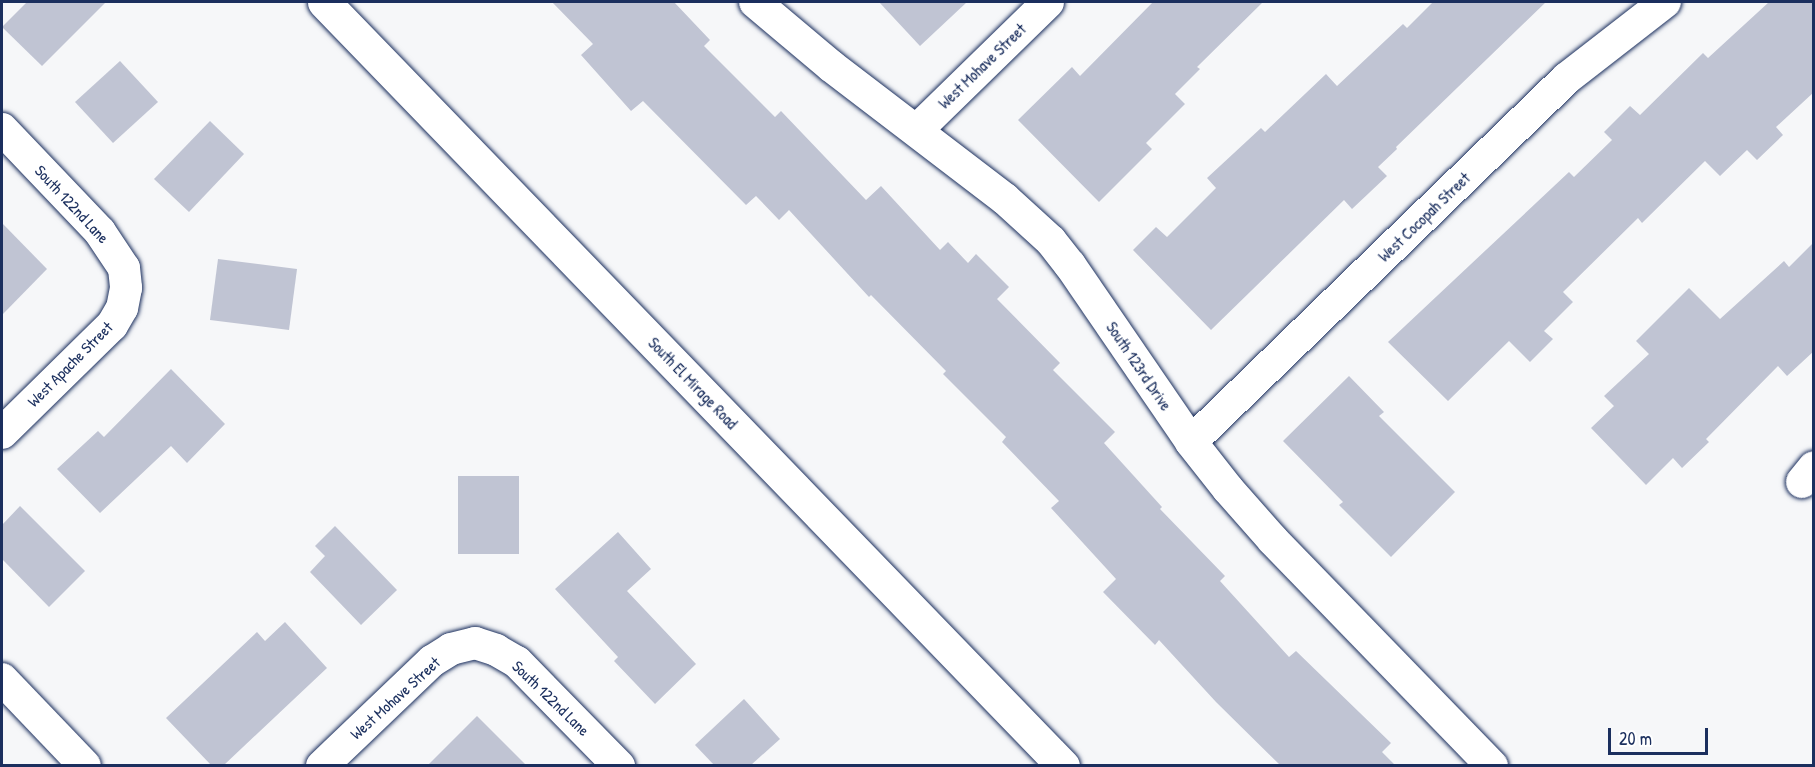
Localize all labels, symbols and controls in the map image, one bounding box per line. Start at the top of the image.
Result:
street label: West Mohave Street [934,19,1030,113]
street label: South 122nd Lane [31,161,113,247]
street label: West Cocopah Street [1374,168,1474,266]
street label: West Apache Street [23,317,117,411]
street label: South 123rd Drive [1102,318,1176,414]
street label: South El Mirage Road [644,333,742,433]
street label: West Mohave Street [346,653,444,743]
street label: South 122nd Lane [508,656,594,740]
scale bar [1611,716,1712,754]
text: 20 m [1619,726,1652,751]

